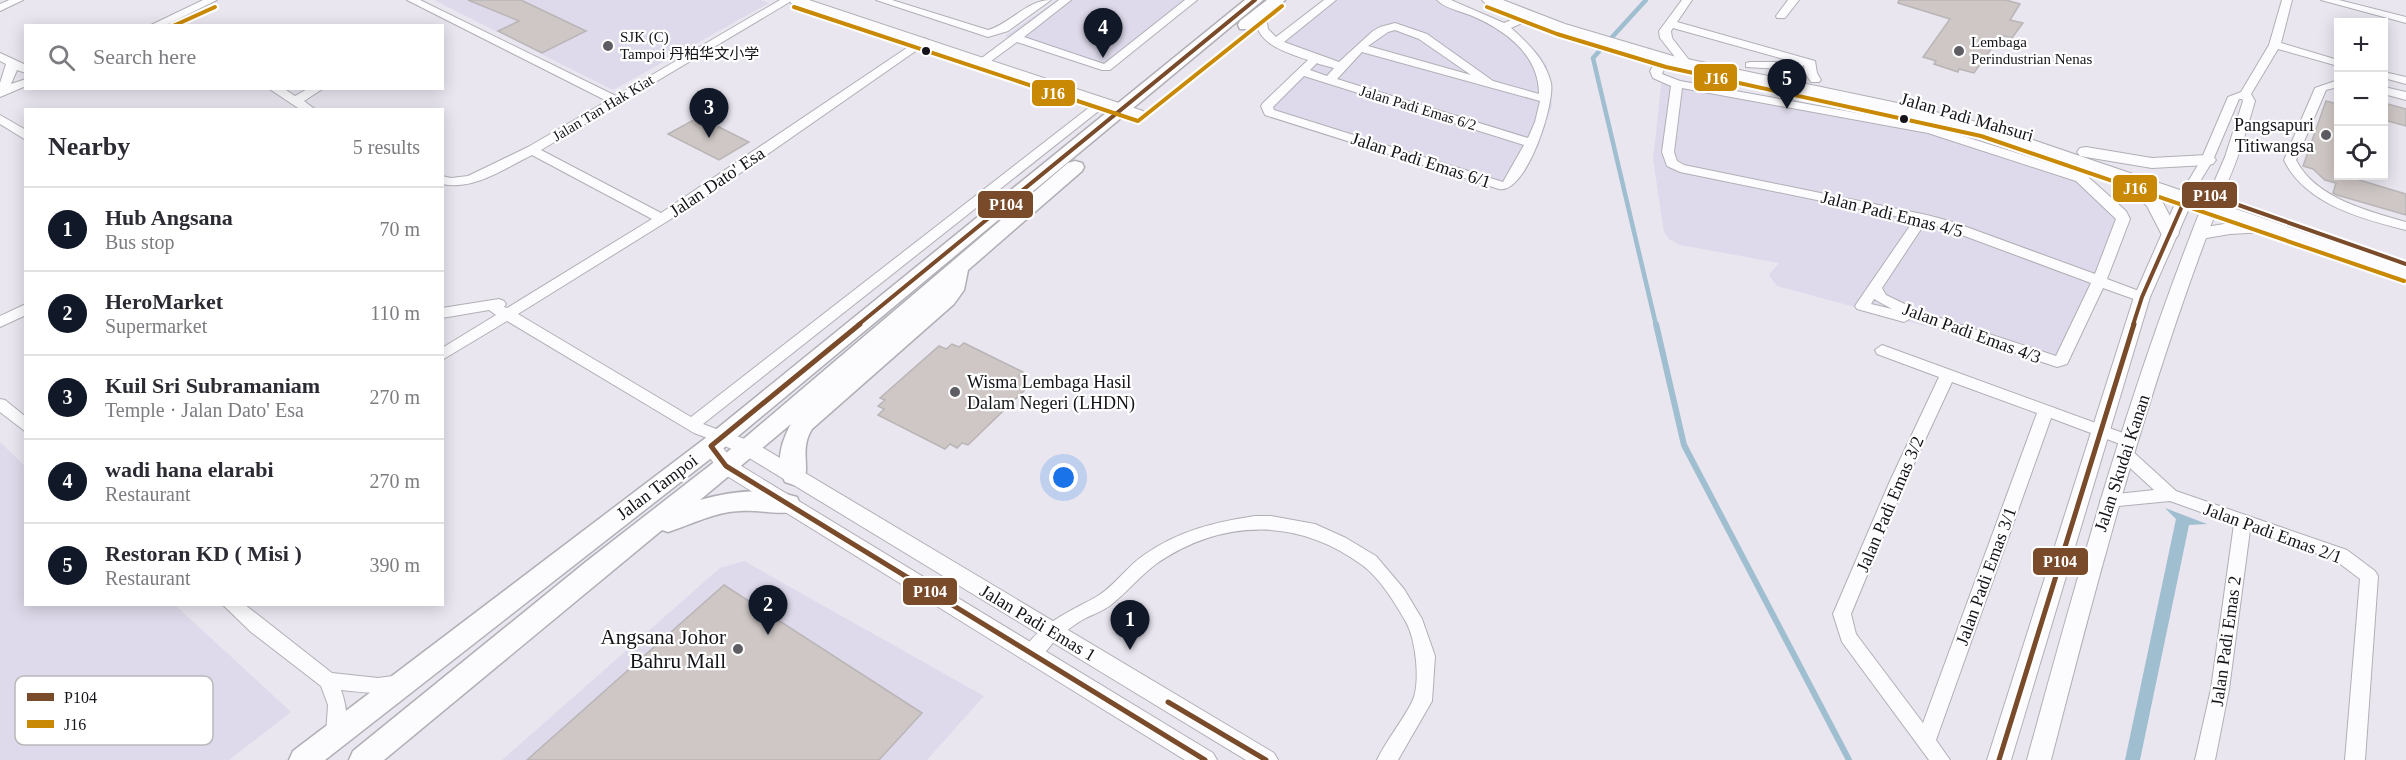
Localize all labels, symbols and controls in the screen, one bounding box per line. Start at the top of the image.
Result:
pin: 4 [1084,8,1122,58]
map controls [2334,18,2388,180]
button: + [2334,18,2388,72]
search box [24,24,444,90]
place label: SJK (C) Tampoi 丹柏华文小学 [620,29,759,62]
place label: Lembaga Perindustrian Nenas [1971,34,2092,67]
marker: SJK (C) Tampoi 丹柏华文小学 [601,39,615,53]
icon: search [45,41,78,74]
text: Search here [93,44,196,69]
marker: Lembaga Perindustrian Nenas [1952,44,1966,58]
unlabelled marker [920,45,932,57]
pin: 5 [1768,60,1806,109]
line badge: J16 [1693,63,1738,92]
text: J16 [1704,70,1728,87]
street label: Jalan Tan Hak Kiat [550,71,657,144]
button: − [2334,72,2388,126]
line badge: J16 [1031,79,1076,107]
street label: Jalan Padi Emas 6/2 [1358,83,1478,133]
text: J16 [1041,85,1065,102]
pin: 3 [690,88,728,138]
street label: Jalan Padi Mahsuri [1898,88,2036,146]
unlabelled marker [1898,113,1910,125]
place label: Pangsapuri Titiwangsa [2234,115,2314,156]
button: locate [2334,126,2388,180]
street label: Jalan Padi Emas 6/1 [1349,128,1493,192]
marker: Pangsapuri Titiwangsa [2319,128,2333,142]
text: Nearby [48,132,130,161]
text: 5 results [353,136,420,158]
street label: Jalan Dato' Esa [666,143,768,221]
line badge: J16 [2112,174,2158,203]
text: J16 [2123,180,2147,197]
line badge: P104 [2181,181,2238,209]
street label: Jalan Padi Emas 4/5 [1819,187,1965,241]
text: P104 [2193,187,2227,204]
line badge: P104 [977,190,1034,219]
text: P104 [989,196,1023,213]
text: Hub Angsana [105,205,233,230]
text: 1 [63,218,73,240]
text: 70 m [379,218,420,240]
text: Bus stop [105,231,174,253]
text: HeroMarket [105,289,223,314]
street label: Jalan Padi Emas 4/3 [1900,299,2044,367]
text: 2 [63,302,73,324]
text: 110 m [370,302,420,324]
text: Supermarket [105,315,207,337]
place label: Wisma Lembaga Hasil Dalam Negeri (LHDN) [967,372,1135,414]
text: Kuil Sri Subramaniam [105,373,320,398]
marker: Wisma Lembaga Hasil Dalam Negeri (LHDN) [948,385,962,399]
text: 3 [63,386,73,408]
text: 270 m [369,386,420,408]
street label: Jalan Skudai Kanan [2090,392,2154,534]
text: Temple · Jalan Dato' Esa [105,399,304,421]
street label: Jalan Padi Emas 3/2 [1852,433,1928,575]
street label: Jalan Tampoi [613,450,701,524]
text: wadi hana elarabi [105,457,274,482]
your location [1049,463,1078,492]
text: 4 [63,470,73,492]
text: 270 m [369,470,420,492]
text: Restaurant [105,483,191,505]
street label: Jalan Padi Emas 2/1 [2201,499,2345,567]
street label: Jalan Padi Emas 3/1 [1952,504,2020,648]
text: Restoran KD ( Misi ) [105,541,302,566]
line badge: P104 [2032,547,2089,576]
text: P104 [2043,553,2077,570]
text: 5 [63,554,73,576]
text: 390 m [369,554,420,576]
text: Restaurant [105,567,191,589]
street label: Jalan Padi Emas 2 [2207,575,2245,707]
line badge: P104 [902,577,958,606]
street label: Jalan Padi Emas 1 [976,581,1100,665]
text: P104 [913,583,947,600]
pin: 2 [748,586,788,635]
pin: 1 [1110,600,1150,650]
place label: Angsana Johor Bahru Mall [601,625,726,673]
marker: Angsana Johor Bahru Mall [731,642,745,656]
legend [15,676,213,745]
text: P104 [64,689,97,706]
text: J16 [64,716,86,733]

